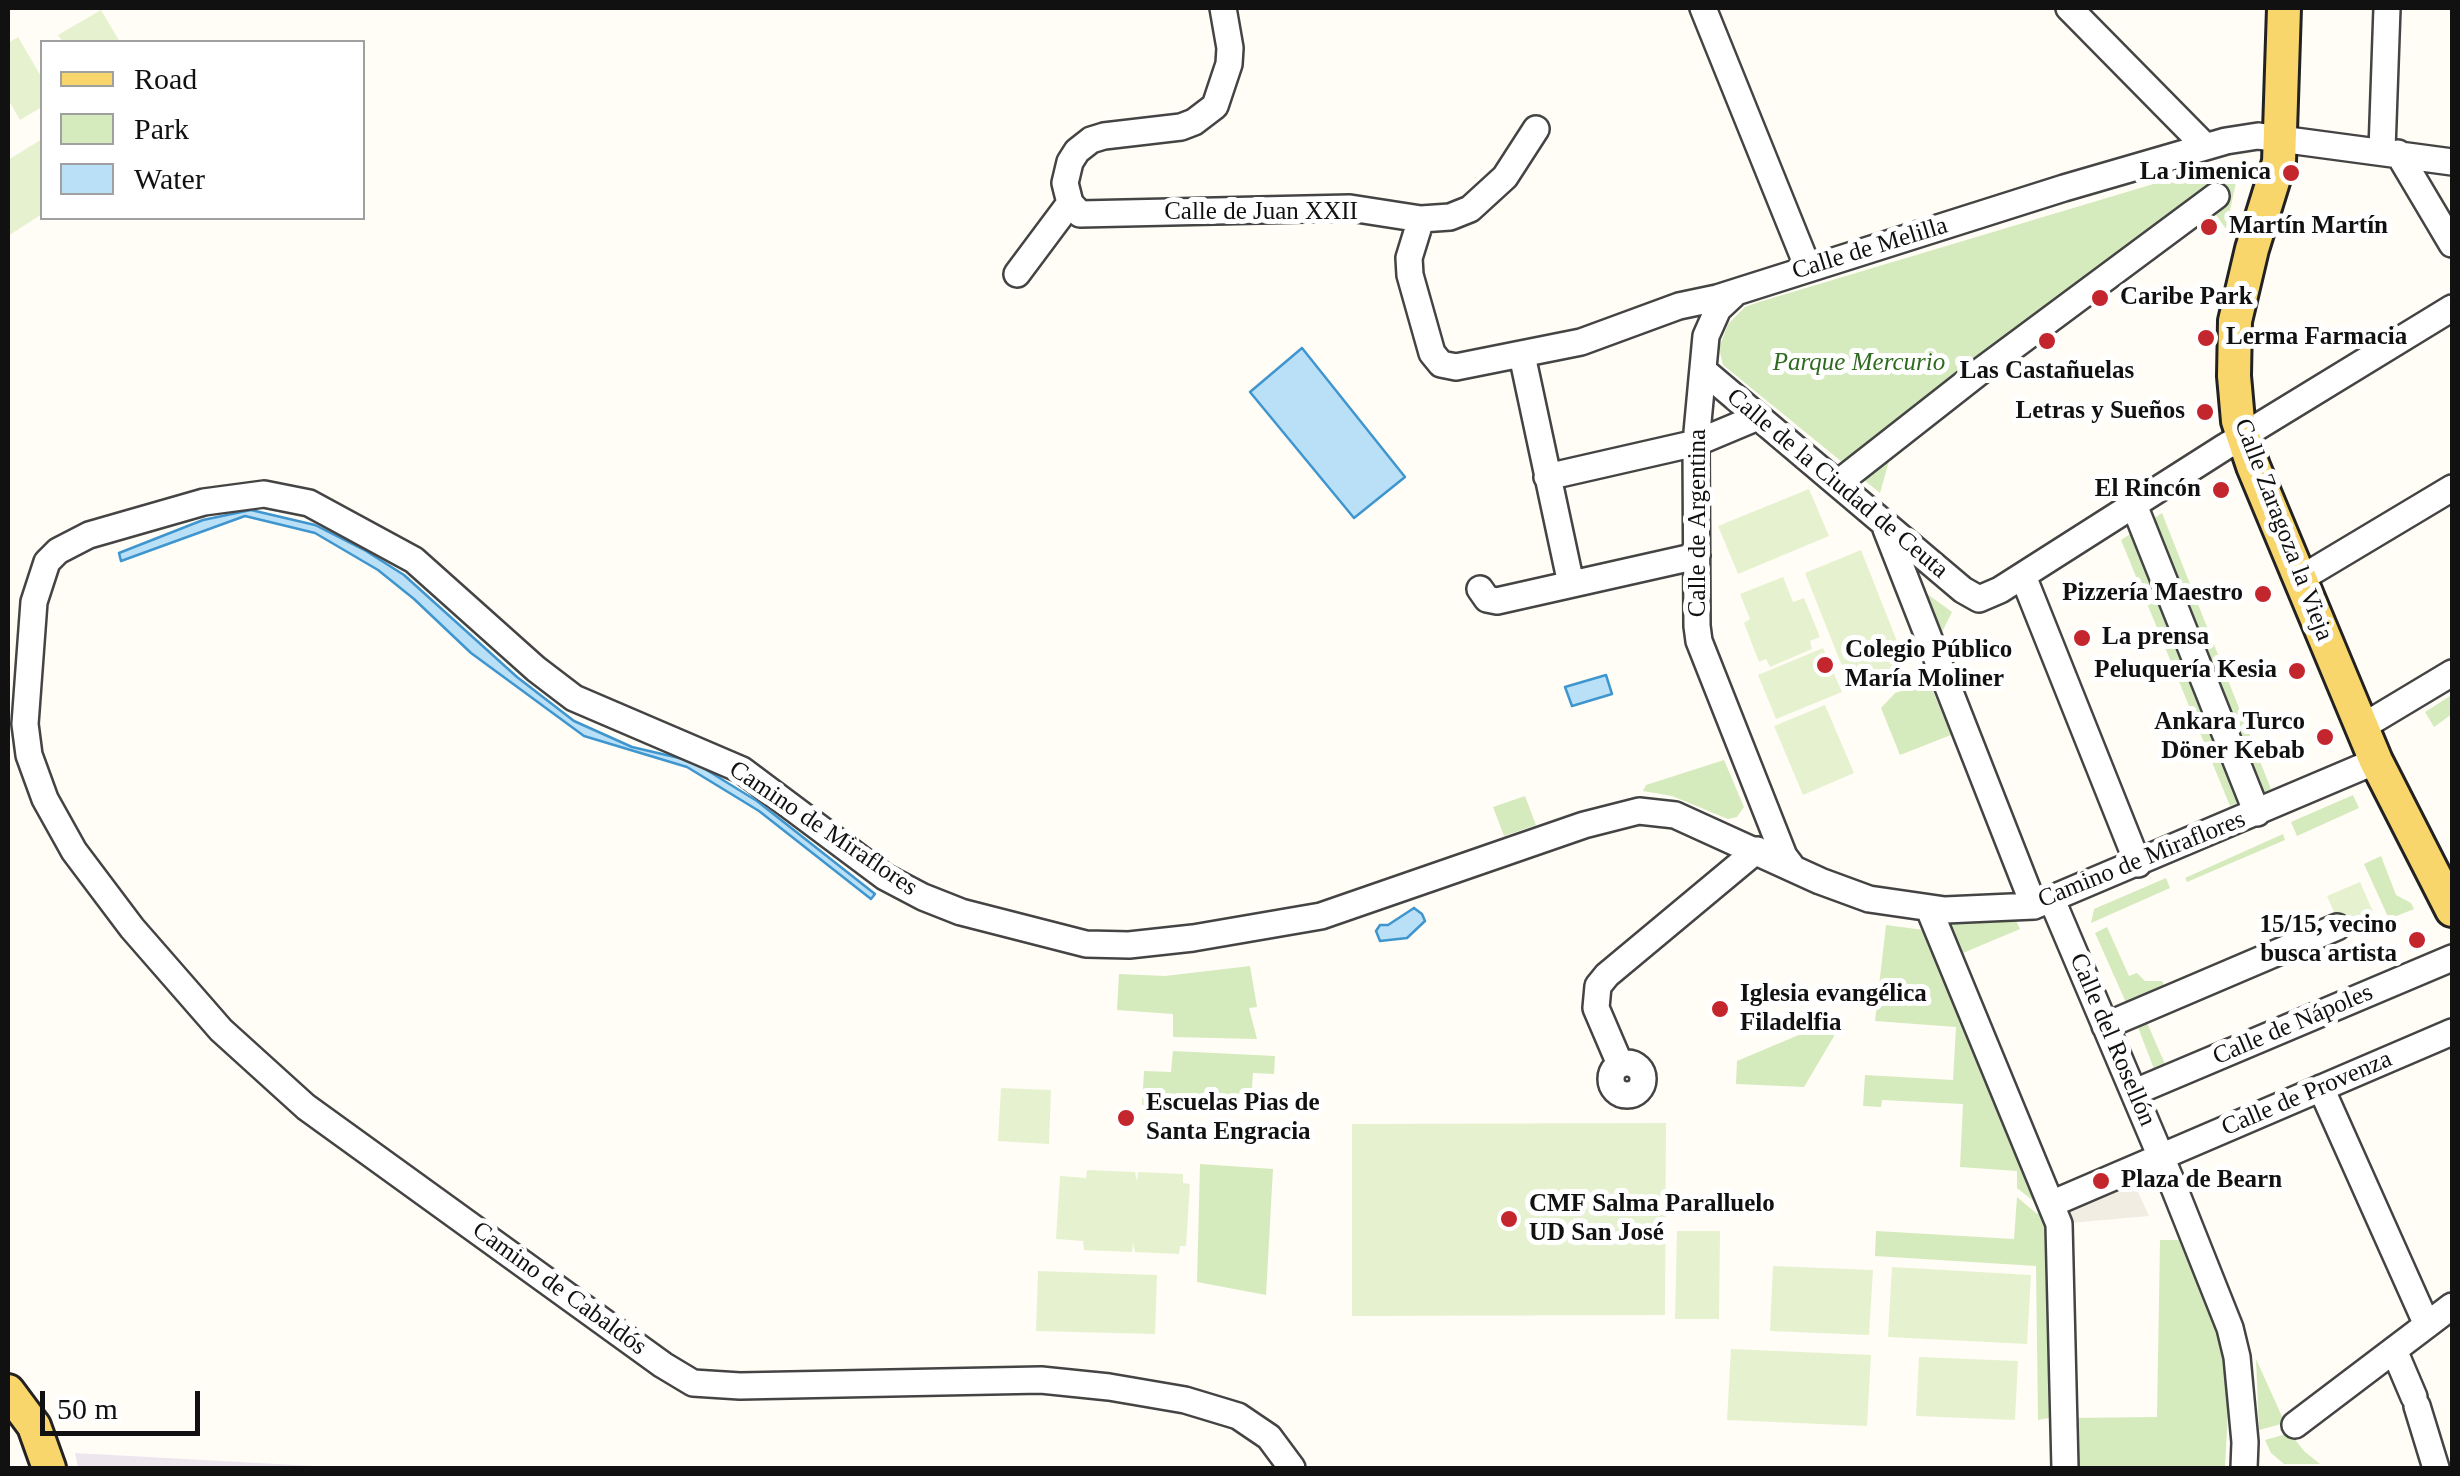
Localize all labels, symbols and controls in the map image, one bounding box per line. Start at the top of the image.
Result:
legend [40,40,365,220]
text: Road [134,62,197,95]
text: Park [134,112,189,145]
place label: La Jimenica [2140,158,2271,188]
text: Water [134,162,205,195]
marker: La Jimenica [2280,162,2302,184]
street label: Calle de Juan XXII [1164,197,1358,227]
street label: Calle de Melilla [1789,211,1951,287]
place label: Martín Martín [2229,212,2388,242]
marker: Martín Martín [2198,216,2220,238]
place label: Caribe Park [2120,283,2253,313]
marker: Caribe Park [2089,287,2111,309]
place label: Lerma Farmacia [2226,323,2407,353]
marker: Lerma Farmacia [2195,327,2217,349]
marker: Las Castañuelas [2036,330,2058,352]
park label: Parque Mercurio [1773,348,1945,378]
place label: Las Castañuelas [1960,357,2134,387]
street label: Calle de la Ciudad de Ceuta [1720,383,1954,585]
place label: Letras y Sueños [2016,397,2185,427]
marker: Letras y Sueños [2194,401,2216,423]
street label: Calle Zaragoza la Vieja [2227,415,2339,645]
street label: Calle de Argentina [1683,429,1713,617]
place label: El Rincón [2095,475,2201,505]
marker: El Rincón [2210,479,2232,501]
place label: Pizzería Maestro [2062,579,2243,609]
marker: Pizzería Maestro [2252,583,2274,605]
place label: La prensa [2102,623,2209,653]
marker: La prensa [2071,627,2093,649]
place label: Colegio Público María Moliner [1845,636,2012,695]
marker: Colegio Público María Moliner [1814,654,1836,676]
place label: Peluquería Kesia [2094,656,2277,686]
marker: Peluquería Kesia [2286,660,2308,682]
place label: Ankara Turco Döner Kebab [2154,708,2305,767]
marker: Ankara Turco Döner Kebab [2314,726,2336,748]
street label: Camino de Miraflores [723,755,923,903]
street label: Camino de Miraflores [2034,805,2250,915]
place label: 15/15, vecino busca artista [2260,911,2397,970]
marker: 15/15, vecino busca artista [2406,929,2428,951]
street label: Calle del Rosellón [2062,949,2162,1131]
street label: Calle de Nápoles [2209,978,2377,1072]
place label: Iglesia evangélica Filadelfia [1740,980,1927,1039]
marker: Iglesia evangélica Filadelfia [1709,998,1731,1020]
street label: Calle de Provenza [2217,1045,2397,1143]
place label: Escuelas Pias de Santa Engracia [1146,1089,1320,1148]
marker: Escuelas Pias de Santa Engracia [1115,1107,1137,1129]
place label: Plaza de Bearn [2121,1166,2282,1196]
marker: Plaza de Bearn [2090,1170,2112,1192]
place label: CMF Salma Paralluelo UD San José [1529,1190,1775,1249]
marker: CMF Salma Paralluelo UD San José [1498,1208,1520,1230]
street label: Camino de Cabaldós [466,1216,652,1362]
scale bar [45,1371,205,1433]
text: 50 m [57,1392,118,1425]

